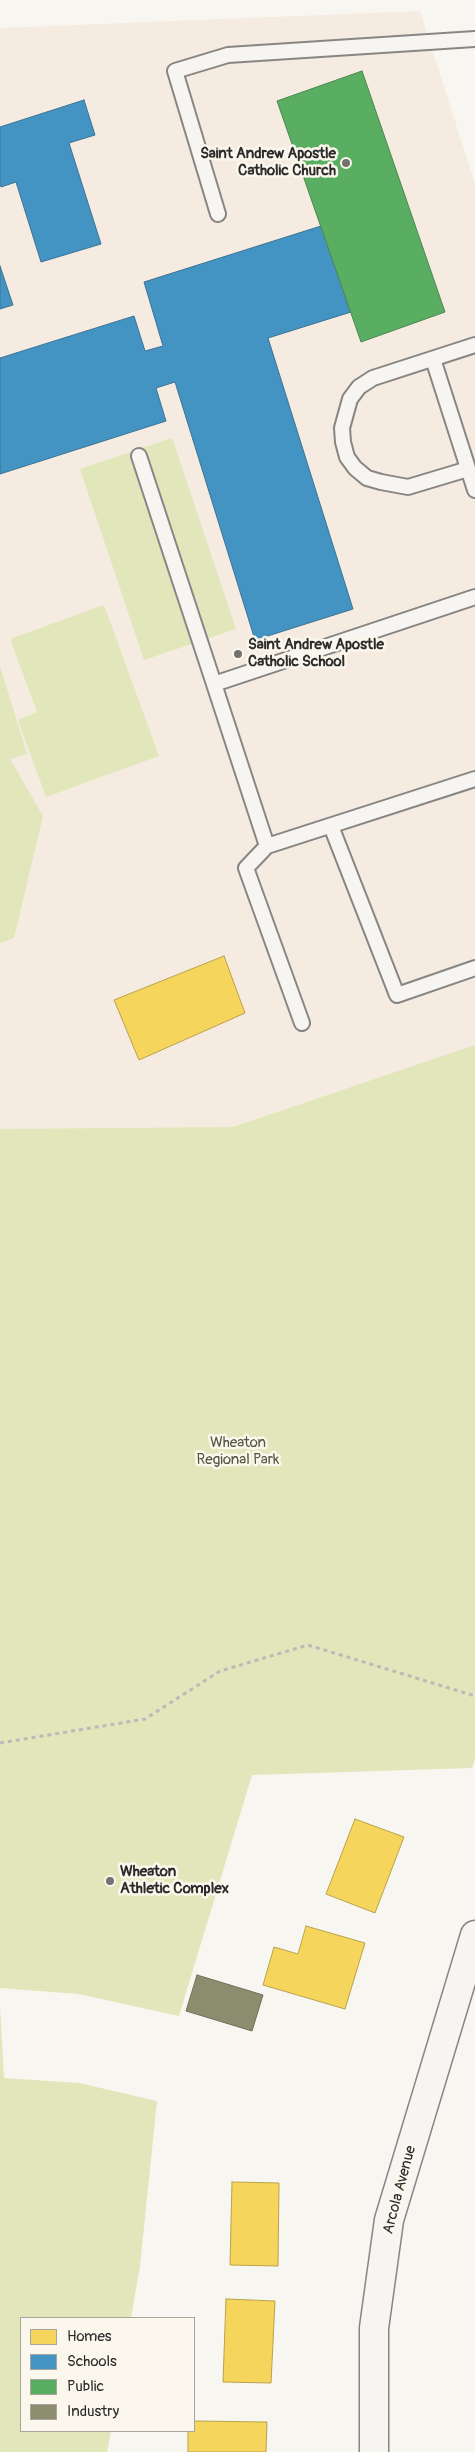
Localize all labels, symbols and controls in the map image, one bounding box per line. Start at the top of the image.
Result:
place label: Saint Andrew Apostle Catholic Church [200,145,336,180]
marker: Saint Andrew Apostle Catholic Church [340,157,352,169]
place label: Saint Andrew Apostle Catholic School [248,636,384,671]
marker: Saint Andrew Apostle Catholic School [232,648,244,660]
park label: Wheaton Regional Park [197,1434,279,1469]
place label: Wheaton Athletic Complex [120,1863,229,1898]
marker: Wheaton Athletic Complex [104,1875,116,1887]
street label: Arcola Avenue [380,2144,420,2236]
legend [20,2317,195,2432]
text: Homes [67,2327,112,2346]
text: Schools [67,2352,117,2371]
text: Public [67,2377,104,2396]
text: Industry [67,2402,119,2421]

